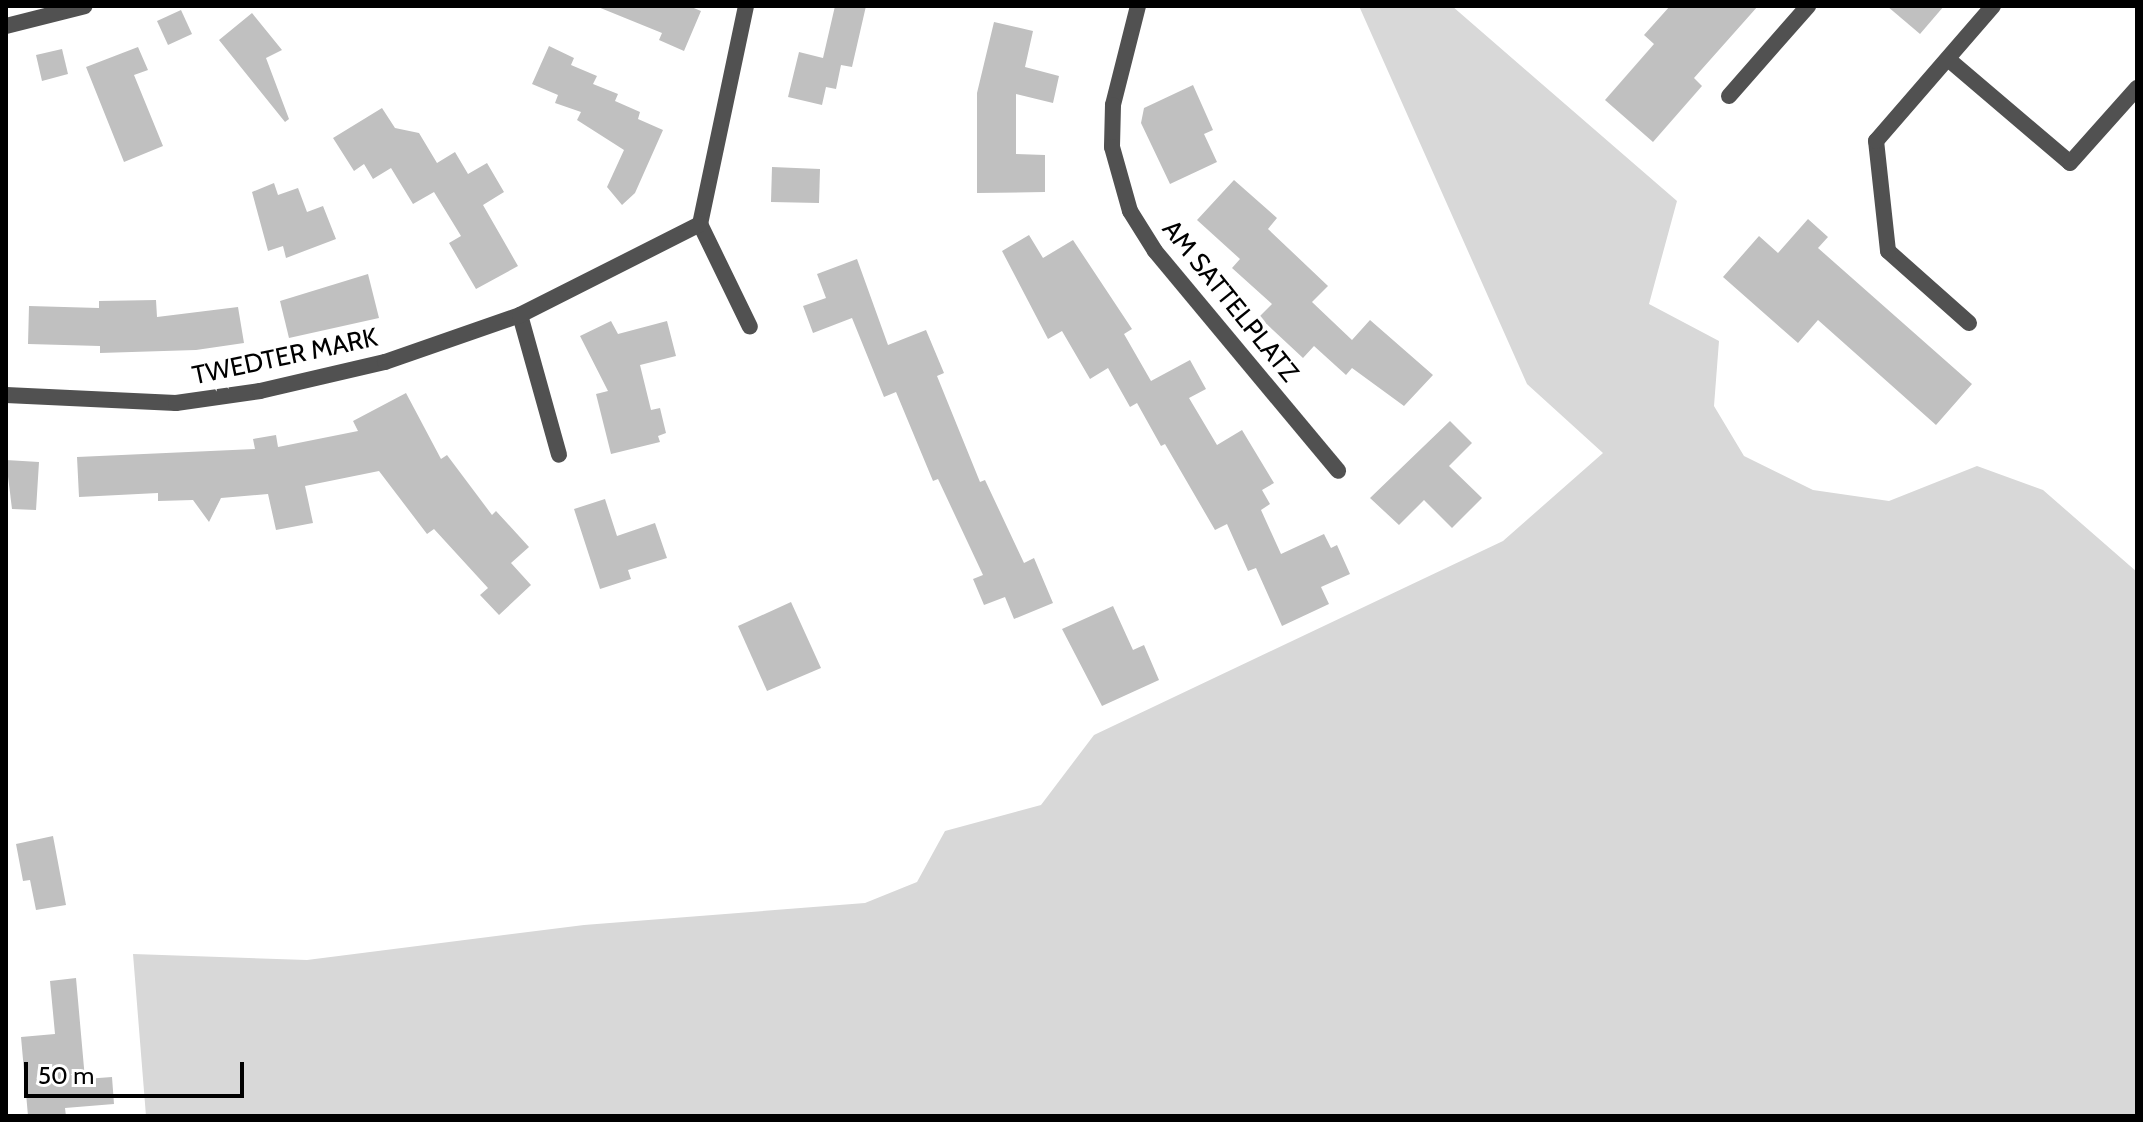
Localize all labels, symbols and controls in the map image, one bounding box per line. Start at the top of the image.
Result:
street label: AM SATTELPLATZ [1155,214,1305,388]
street label: TWEDTER MARK [190,322,380,392]
scale bar [28,1046,248,1096]
text: 50 m [38,1061,94,1090]

